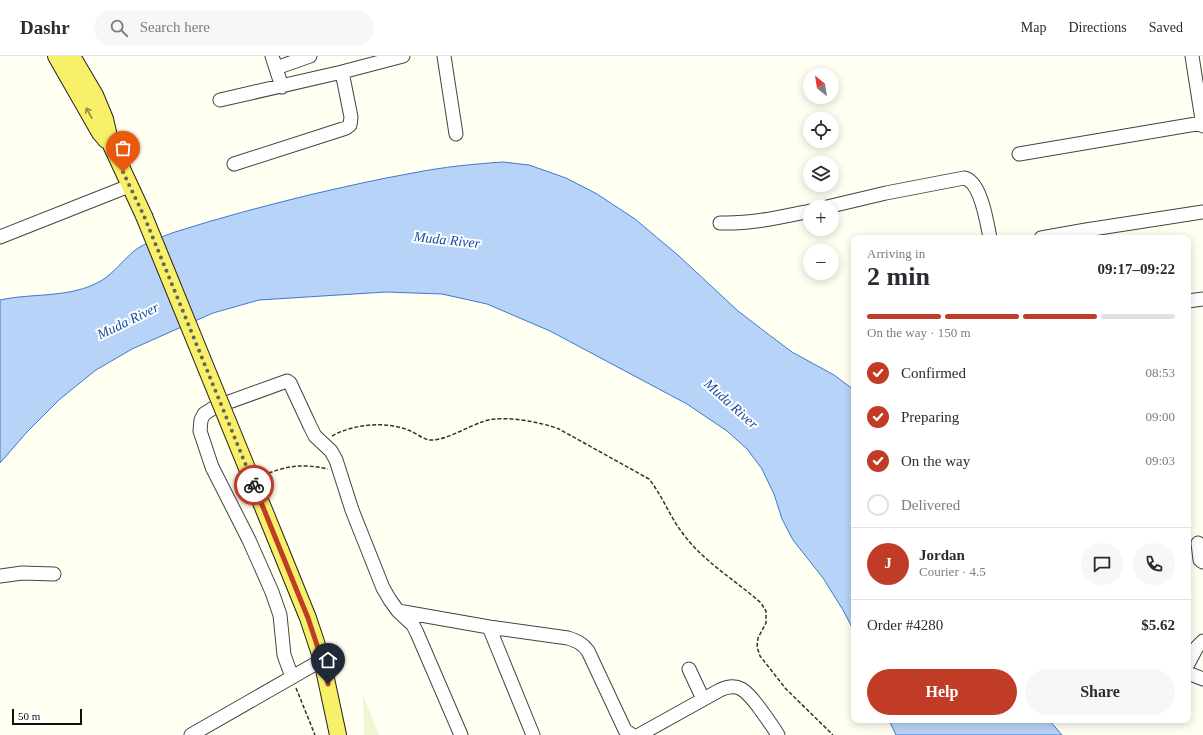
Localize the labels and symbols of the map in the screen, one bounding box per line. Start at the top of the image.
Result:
north arrow [803,68,839,104]
one-way arrow [85,107,93,119]
pin [106,131,140,172]
water label: Muda River [412,229,481,251]
water label: Muda River [94,299,162,343]
water label: Muda River [701,376,761,432]
courier [234,465,274,505]
pin [311,643,345,684]
scale bar [12,707,82,726]

